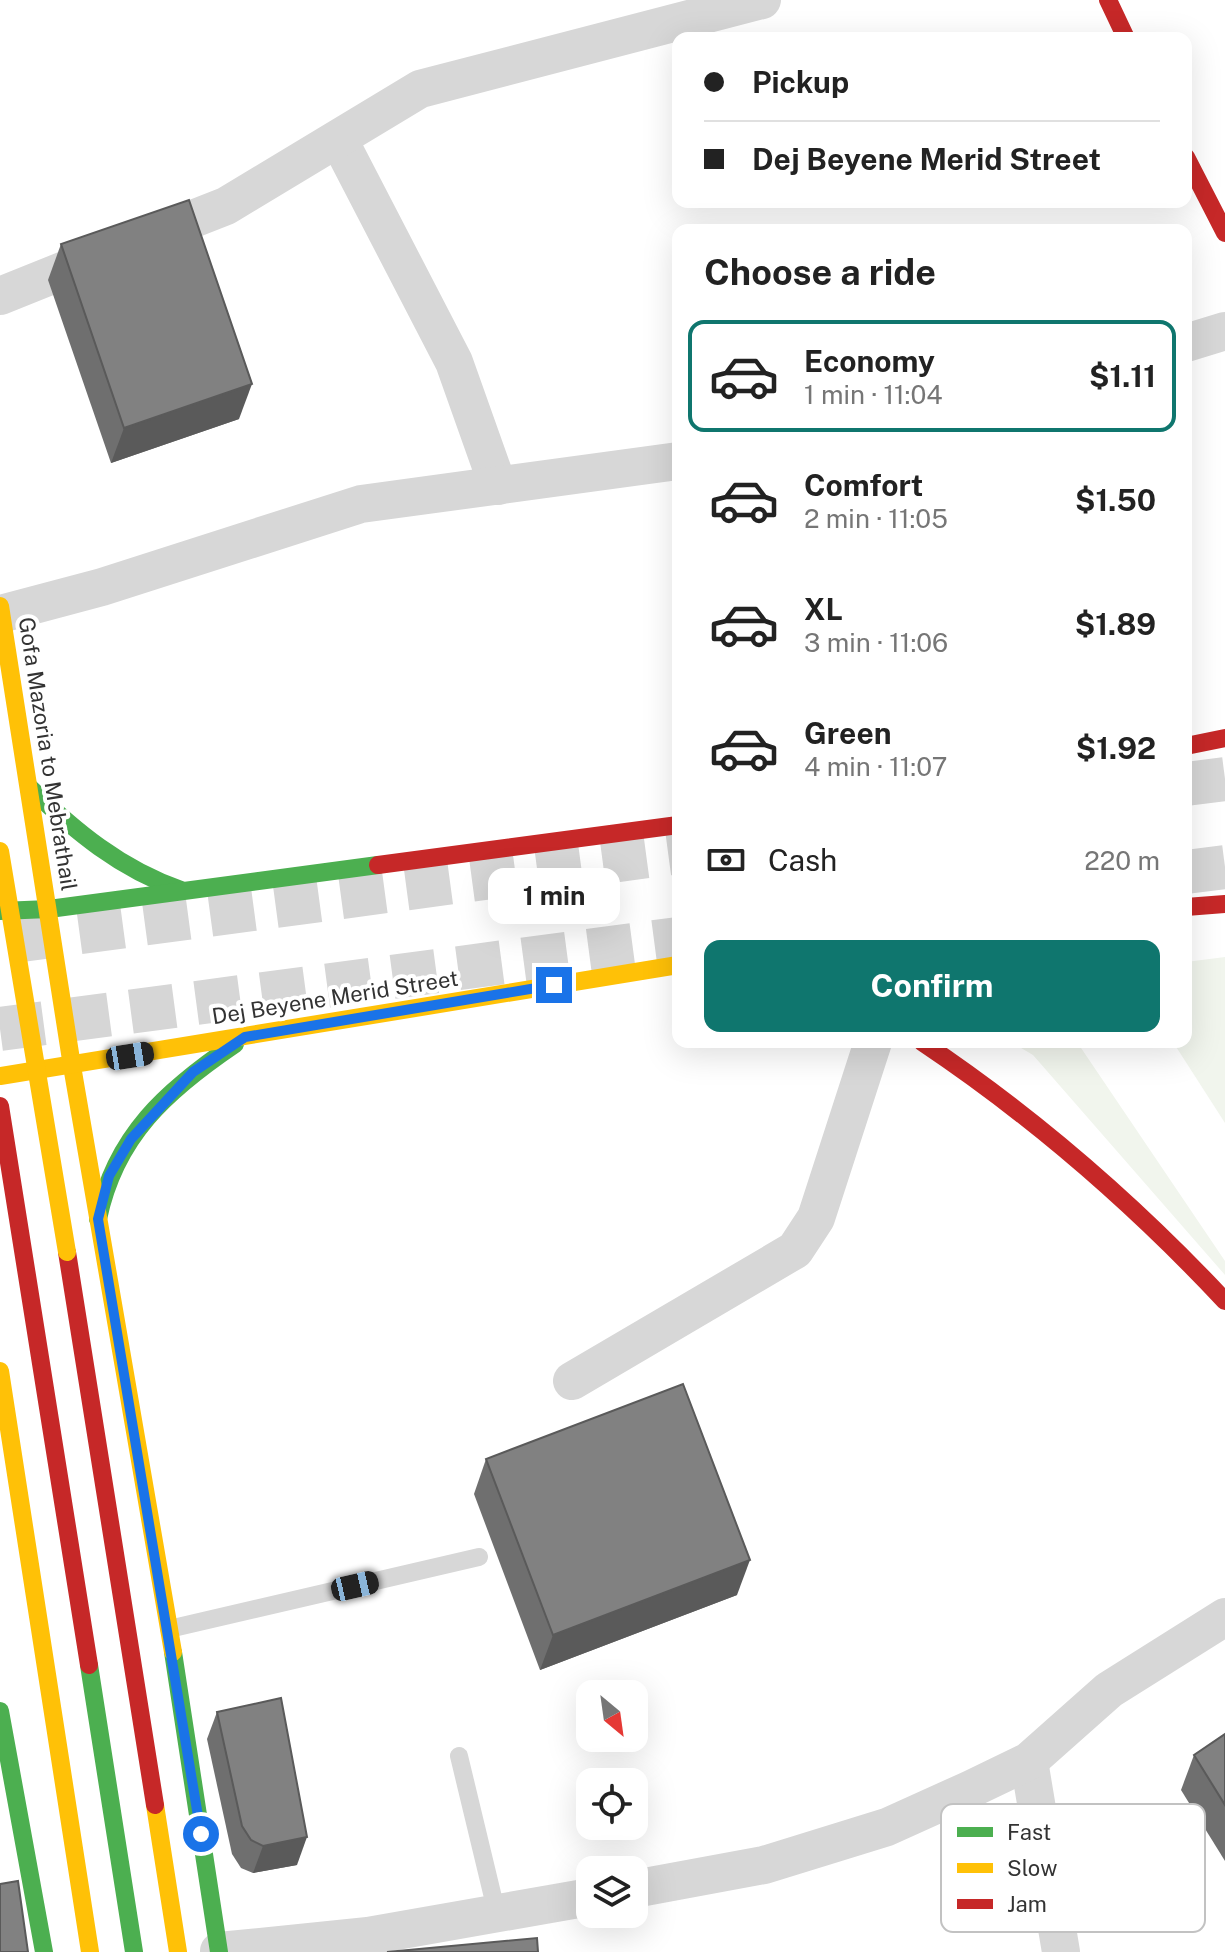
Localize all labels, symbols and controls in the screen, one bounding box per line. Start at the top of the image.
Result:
text: Pickup [752,64,849,100]
text: Dej Beyene Merid Street [752,141,1101,177]
text: Choose a ride [704,251,936,293]
icon: car [708,340,780,412]
text: Economy [804,343,935,379]
text: $1.11 [1089,358,1156,394]
text: 1 min · 11:04 [804,379,943,410]
icon: car [708,464,780,536]
text: Comfort [804,467,923,503]
text: $1.50 [1075,482,1156,518]
text: 2 min · 11:05 [804,503,948,534]
icon: car [708,588,780,660]
text: XL [804,591,843,627]
text: $1.89 [1075,606,1156,642]
street label: Gofa Mazoria to Mebrathail [14,615,82,893]
text: 3 min · 11:06 [804,627,948,658]
icon: car [708,712,780,784]
text: Green [804,715,891,751]
text: $1.92 [1076,730,1156,766]
text: 4 min · 11:07 [804,751,947,782]
icon: cash [704,838,748,882]
text: Cash [768,842,837,878]
text: 220 m [1084,845,1160,876]
callout: 1 min [488,869,620,925]
text: 1 min [523,880,585,911]
button: Confirm [704,940,1160,1032]
street label: Dej Beyene Merid Street [210,965,460,1029]
route end [536,967,572,1003]
car [104,1040,156,1072]
car [329,1569,381,1603]
north arrow [576,1680,648,1752]
map controls [576,1680,648,1928]
button: locate [576,1768,648,1840]
legend [941,1804,1205,1932]
route start [183,1816,219,1852]
text: Fast [1007,1819,1051,1845]
text: Slow [1007,1855,1057,1881]
button: layers [576,1856,648,1928]
text: Jam [1007,1891,1047,1917]

